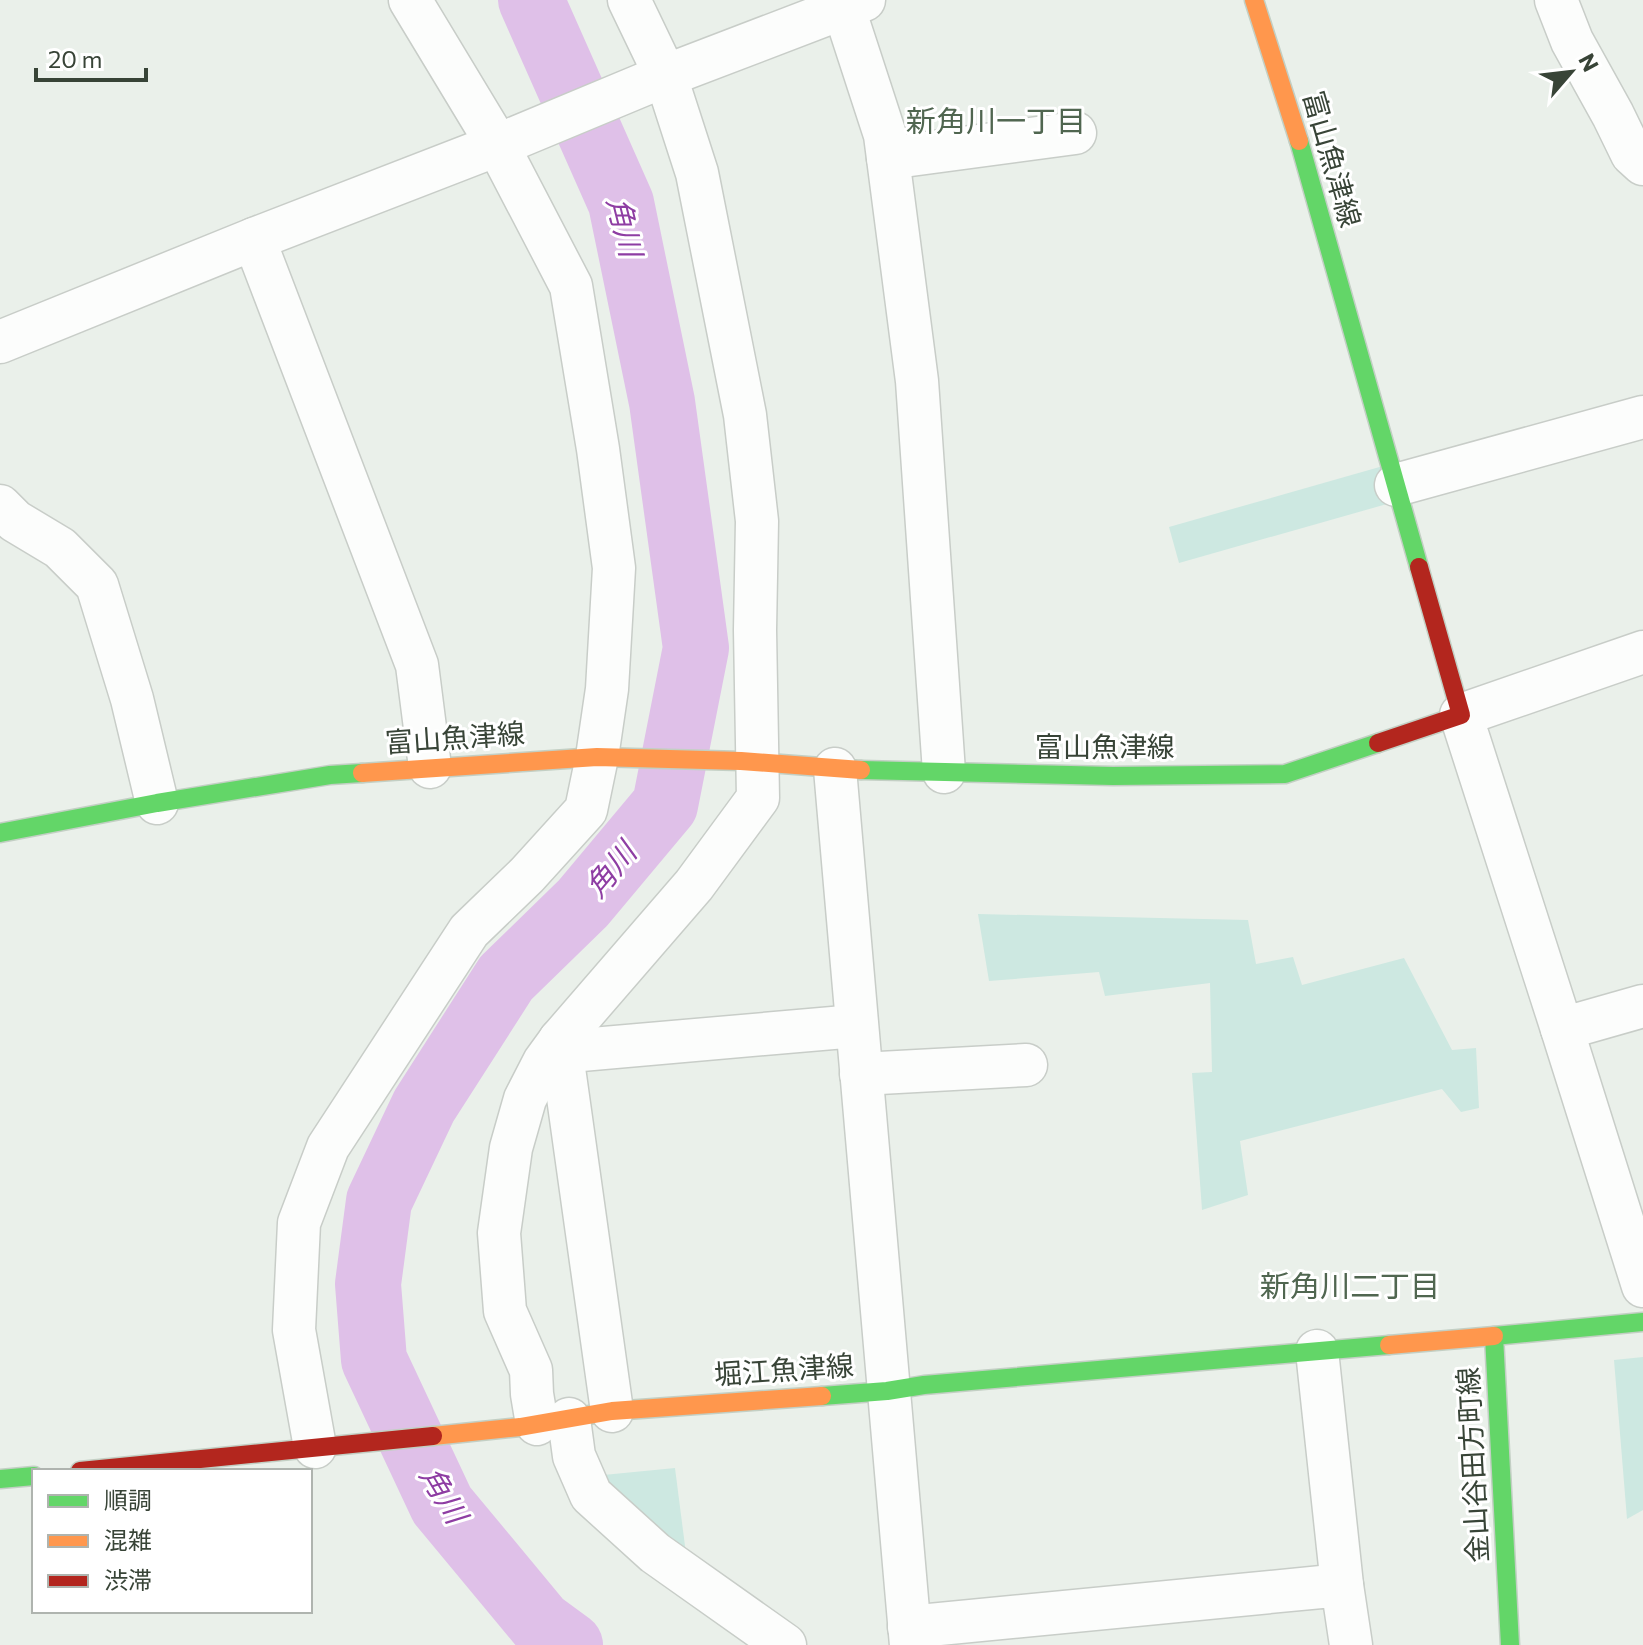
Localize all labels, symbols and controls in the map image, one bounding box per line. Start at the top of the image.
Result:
scale bar [36,32,146,82]
north arrow [1531,32,1611,112]
text: 20 m [48,44,102,73]
text: N [1573,49,1605,76]
street label: 富山魚津線 [1297,87,1369,231]
district label: 新角川一丁目 [906,101,1086,138]
water label: 角川 [601,193,652,263]
street label: 富山魚津線 [384,715,526,759]
street label: 富山魚津線 [1035,729,1175,763]
water label: 角川 [576,831,644,903]
district label: 新角川二丁目 [1260,1266,1440,1303]
street label: 堀江魚津線 [713,1347,855,1391]
street label: 金山谷田方町線 [1450,1366,1494,1564]
water label: 角川 [414,1458,478,1532]
legend [32,1469,312,1613]
text: 順調 [104,1485,152,1514]
text: 混雑 [104,1525,152,1554]
text: 渋滞 [104,1565,152,1594]

